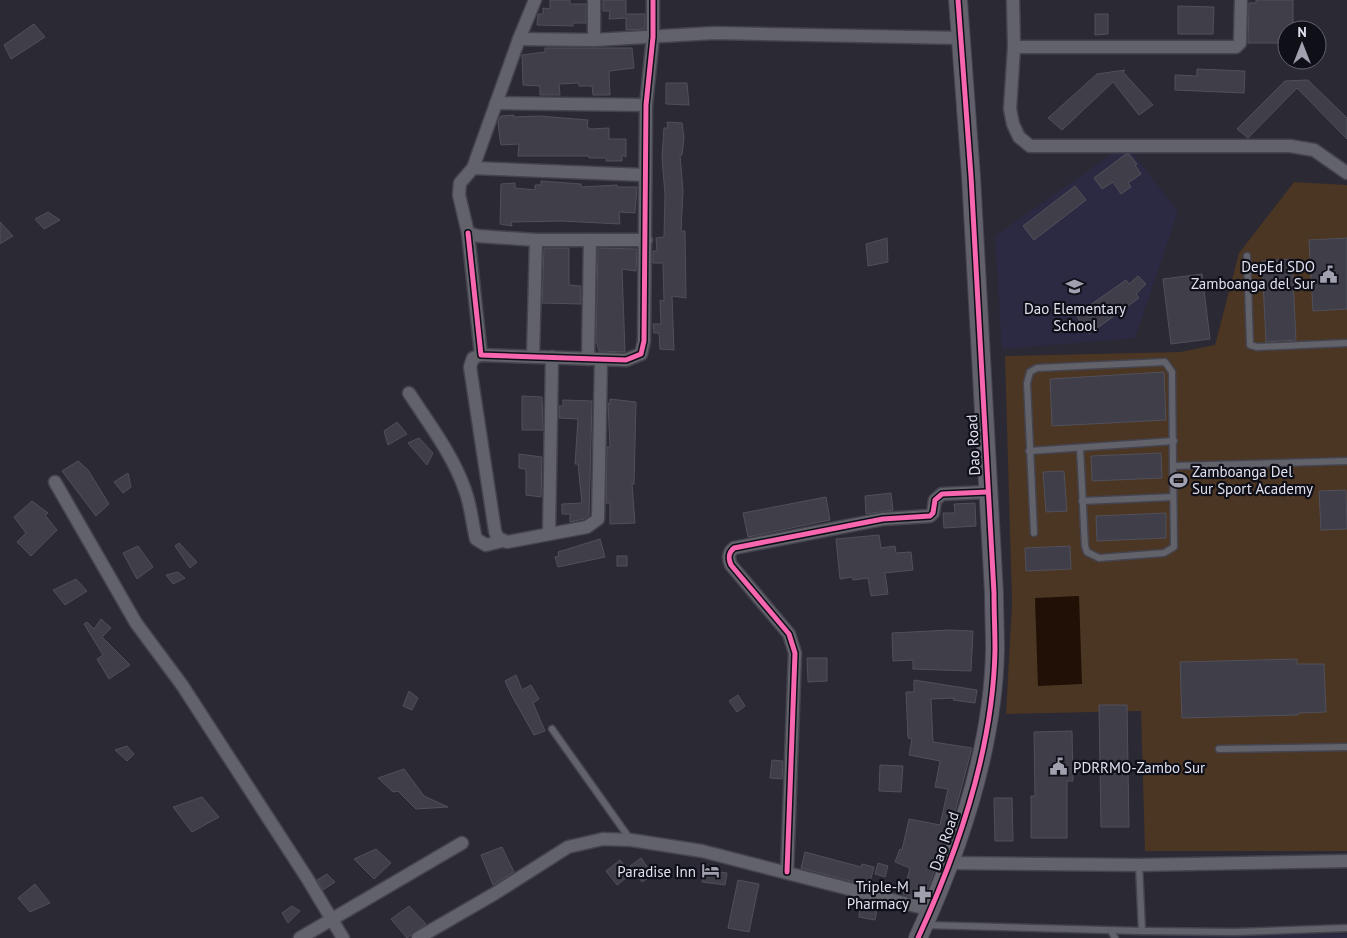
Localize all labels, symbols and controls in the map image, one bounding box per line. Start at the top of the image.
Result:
north arrow [1277,20,1327,70]
text: N [1297,23,1307,41]
place label: DepEd SDO Zamboanga del Sur [1191,257,1315,293]
public building icon: DepEd SDO Zamboanga del Sur [1319,265,1339,285]
school or university icon: Dao Elementary School [1065,277,1085,297]
place label: Dao Elementary School [1024,299,1126,335]
street label: Dao Road [962,414,984,476]
place label: Zamboanga Del Sur Sport Academy [1192,462,1313,498]
sports icon: Zamboanga Del Sur Sport Academy [1168,470,1188,490]
public building icon: PDRRMO-Zambo Sur [1049,757,1069,777]
place label: PDRRMO-Zambo Sur [1073,758,1205,777]
street label: Dao Road [925,809,963,873]
hotel icon: Paradise Inn [700,861,720,881]
place label: Paradise Inn [617,862,696,881]
place label: Triple-M Pharmacy [847,877,909,913]
pharmacy icon: Triple-M Pharmacy [913,885,933,905]

